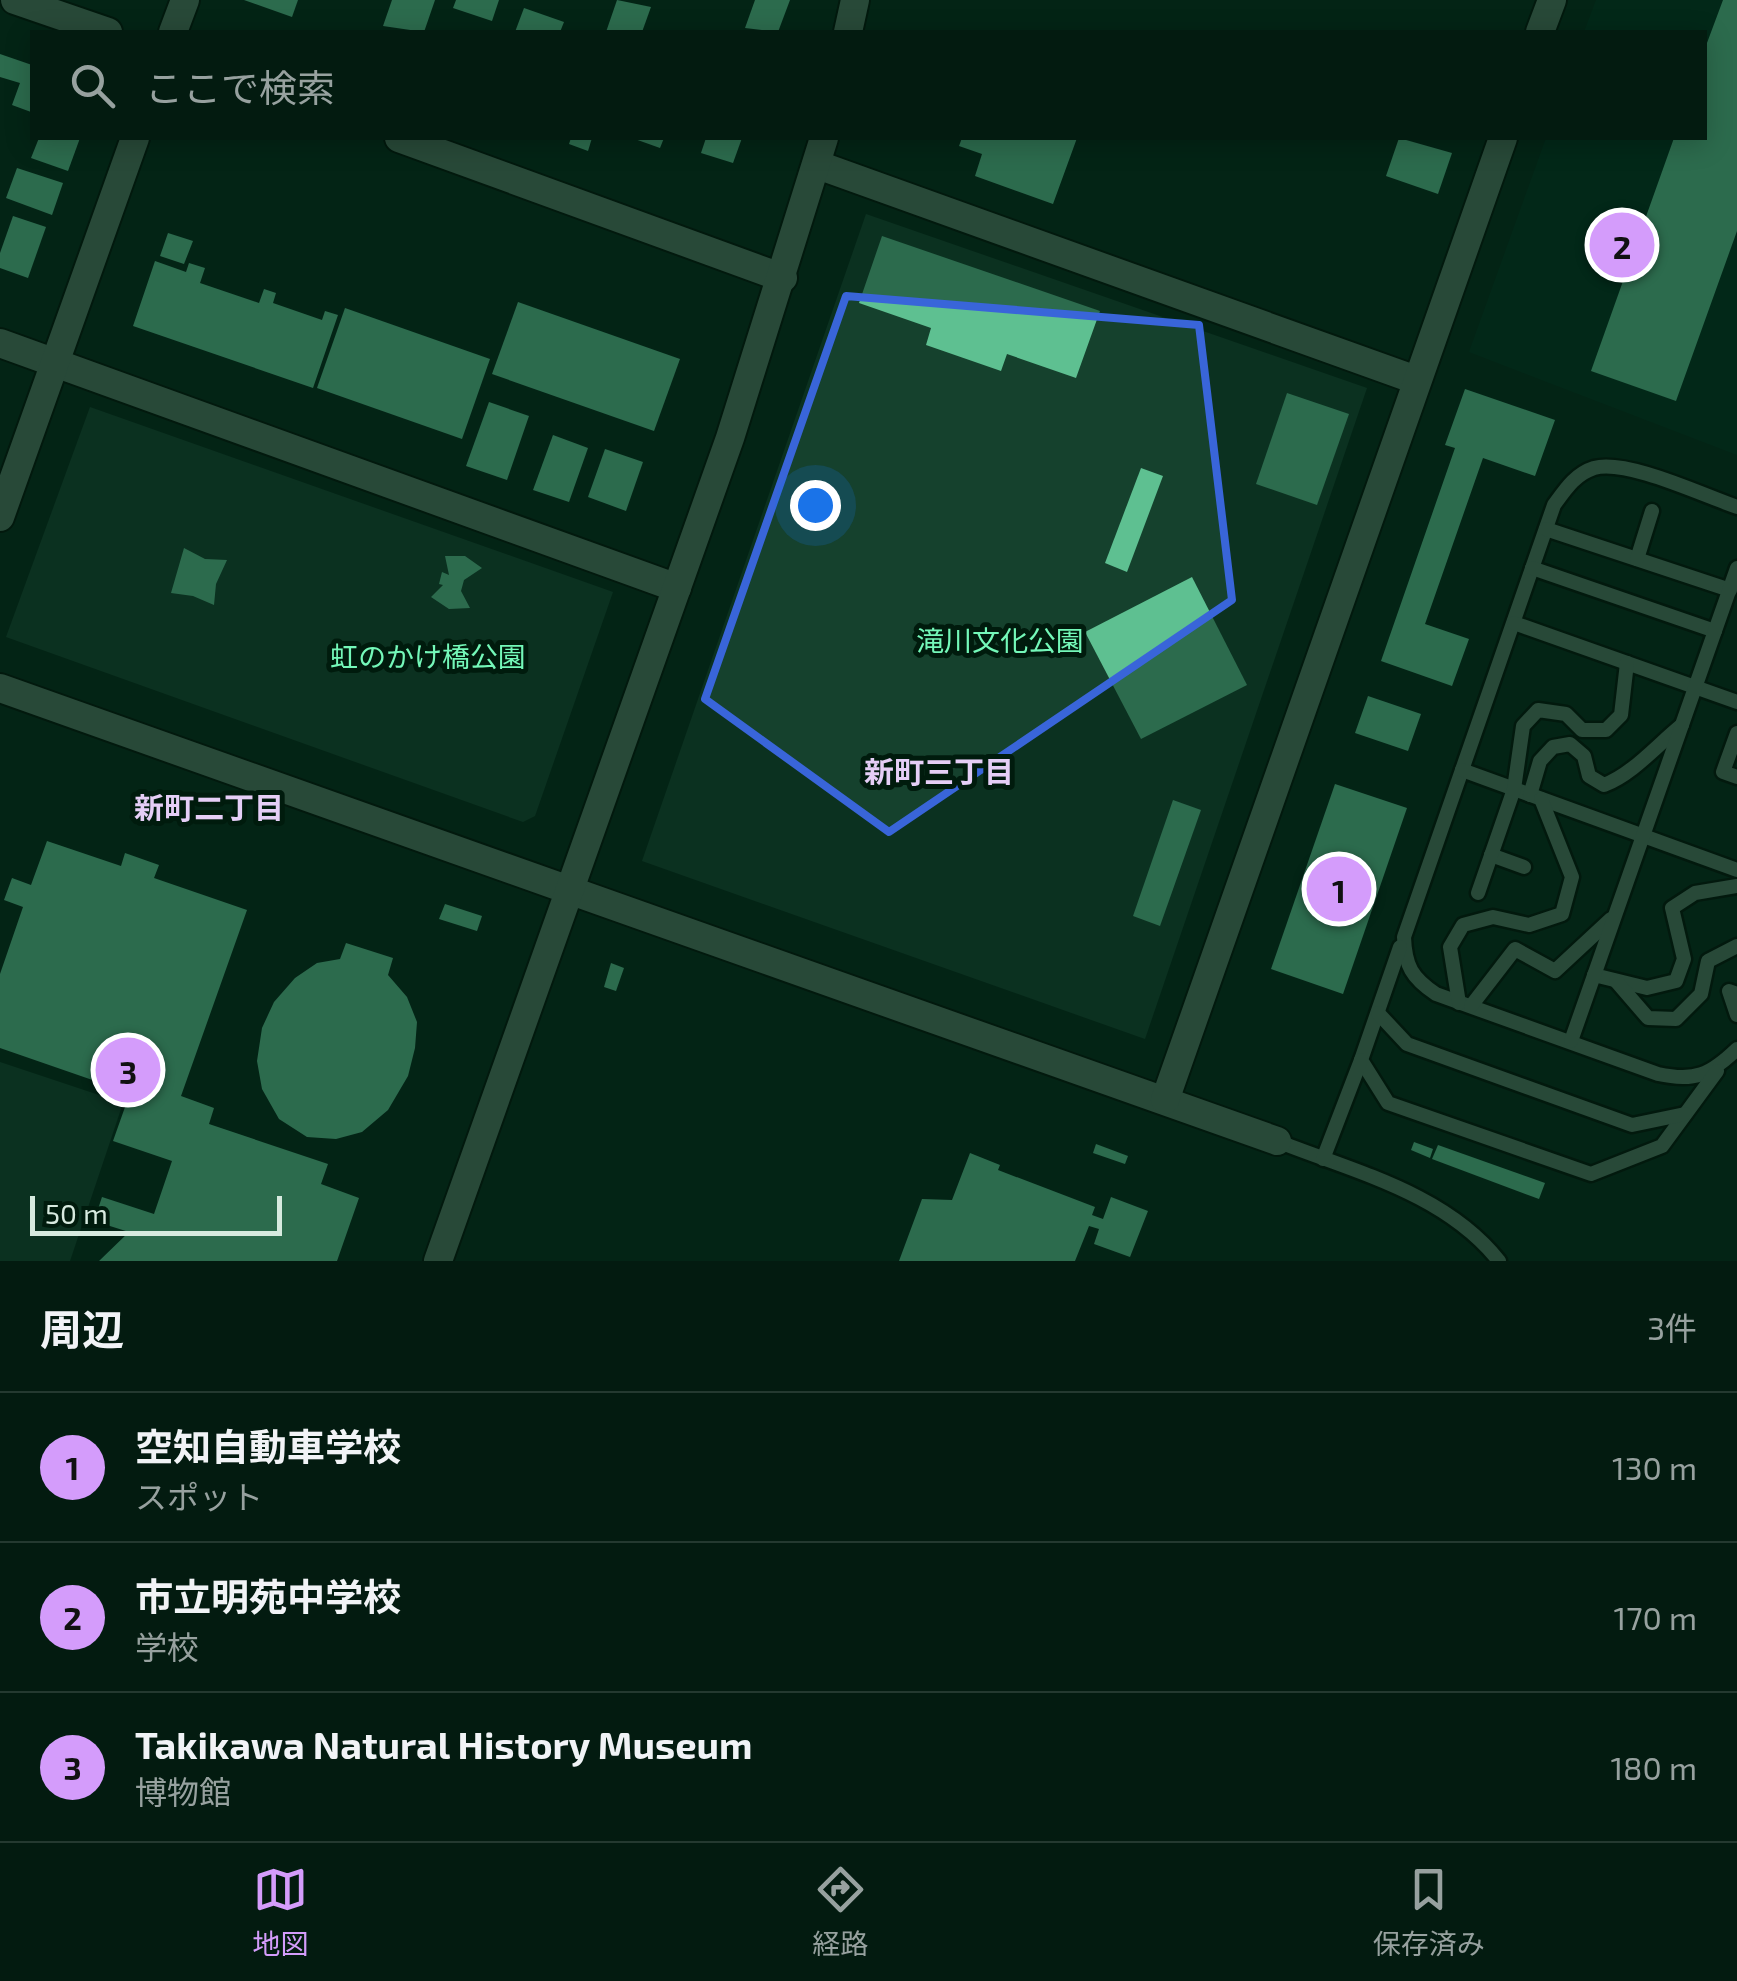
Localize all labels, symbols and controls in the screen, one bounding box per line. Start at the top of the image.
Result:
search box [30,30,1707,140]
icon: search [65,58,120,113]
text: ここで検索 [145,64,335,110]
pin: 2 [1590,208,1654,282]
your location [790,480,841,531]
park label: 滝川文化公園 [916,623,1084,657]
park label: 虹のかけ橋公園 [330,639,526,673]
district label: 新町三丁目 [864,753,1014,789]
district label: 新町二丁目 [134,789,284,825]
pin: 1 [1306,852,1372,926]
pin: 3 [96,1032,160,1108]
scale bar [30,1191,282,1236]
text: 50 m [45,1196,108,1230]
text: 周辺 [40,1303,124,1353]
text: 3件 [1647,1308,1697,1346]
text: 空知自動車学校 [135,1423,401,1469]
text: 1 [66,1448,79,1486]
text: 130 m [1612,1448,1697,1486]
text: スポット [135,1477,263,1515]
text: 市立明苑中学校 [135,1573,401,1619]
text: 2 [63,1598,82,1636]
text: 170 m [1613,1598,1697,1636]
text: 学校 [135,1627,199,1665]
text: Takikawa Natural History Museum [135,1721,753,1767]
text: 3 [63,1748,82,1786]
text: 180 m [1610,1748,1697,1786]
text: 博物館 [135,1772,231,1810]
tab: 地図 [252,1862,308,1962]
tab: 経路 [812,1862,869,1962]
tab: 保存済み [1373,1862,1485,1962]

